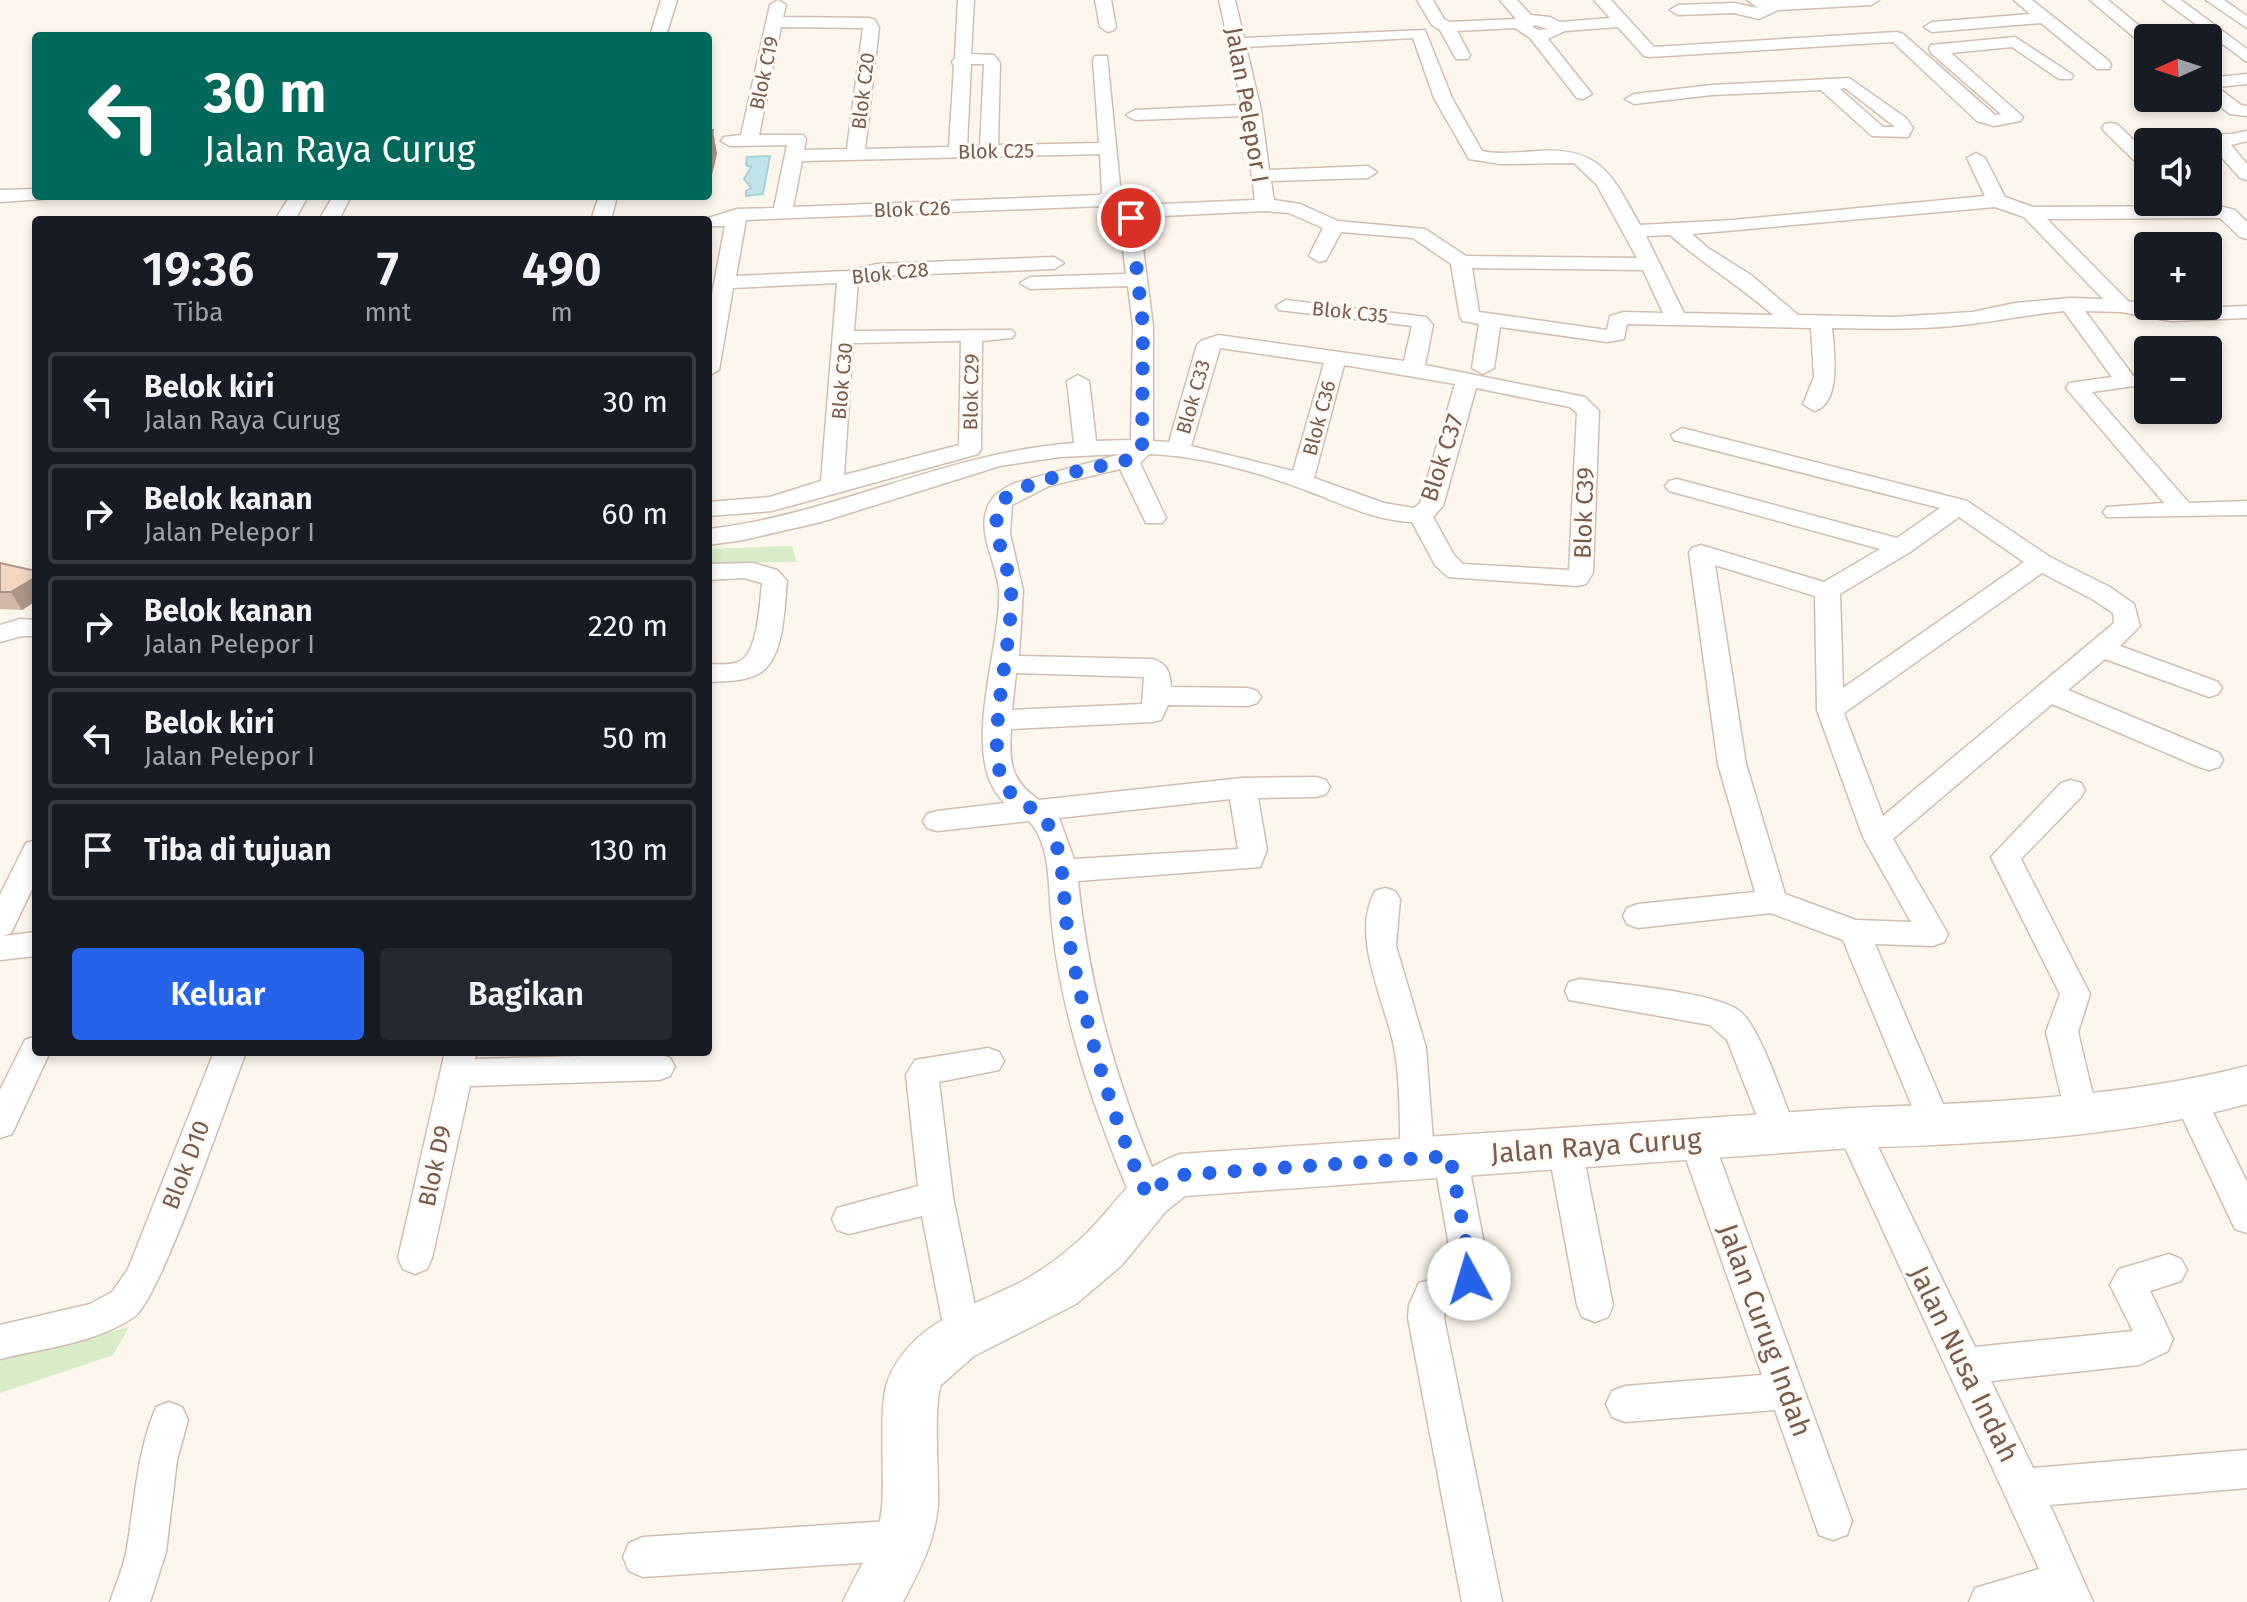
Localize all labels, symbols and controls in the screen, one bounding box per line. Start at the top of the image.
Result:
north arrow [2134,24,2222,112]
map controls [2134,24,2222,424]
street label: Jalan Pelepor I [1220,25,1274,185]
street label: Blok C19 [745,34,783,112]
street label: Blok C20 [846,51,880,131]
text: 30 m [204,60,326,127]
icon: left [72,64,176,168]
text: Jalan Raya Curug [204,128,476,172]
button: sound [2134,128,2222,216]
street label: Blok C25 [958,138,1034,164]
pin [1097,184,1165,252]
street label: Blok C26 [873,196,951,222]
icon: arrive [1109,196,1153,240]
button: + [2134,232,2222,320]
text: 19:36 [142,240,254,298]
text: 7 [377,240,399,298]
text: 490 [522,240,602,298]
street label: Blok C28 [850,257,930,289]
street label: Blok C35 [1311,296,1389,328]
text: Tiba [173,297,223,328]
text: mnt [364,297,411,328]
text: m [551,297,573,328]
button: − [2134,336,2222,424]
street label: Blok C30 [827,341,857,421]
street label: Blok C29 [958,354,984,430]
street label: Blok C33 [1171,357,1215,437]
text: Belok kiri [144,369,275,405]
street label: Blok C36 [1297,378,1341,458]
icon: left [76,380,120,424]
text: 30 m [603,384,668,420]
text: Jalan Raya Curug [144,405,340,436]
street label: Blok C37 [1415,411,1469,505]
street label: Blok C39 [1568,467,1600,559]
text: Belok kanan [144,481,313,517]
icon: right [76,492,120,536]
text: 60 m [602,496,668,532]
text: Jalan Pelepor I [144,517,315,548]
text: Belok kanan [144,593,313,629]
icon: right [76,604,120,648]
text: 220 m [588,608,668,644]
text: Jalan Pelepor I [144,629,315,660]
text: Belok kiri [144,705,275,741]
icon: left [76,716,120,760]
text: 50 m [603,720,668,756]
text: Jalan Pelepor I [144,741,315,772]
icon: arrive [76,828,120,872]
text: Tiba di tujuan [144,832,331,868]
text: 130 m [590,832,668,868]
button: Keluar [72,948,364,1040]
button: Bagikan [380,948,672,1040]
street label: Blok D10 [156,1117,216,1213]
street label: Jalan Raya Curug [1489,1122,1703,1170]
street label: Blok D9 [413,1123,457,1209]
street label: Jalan Curug Indah [1711,1219,1819,1441]
position arrow [1427,1237,1511,1321]
street label: Jalan Nusa Indah [1902,1260,2026,1468]

